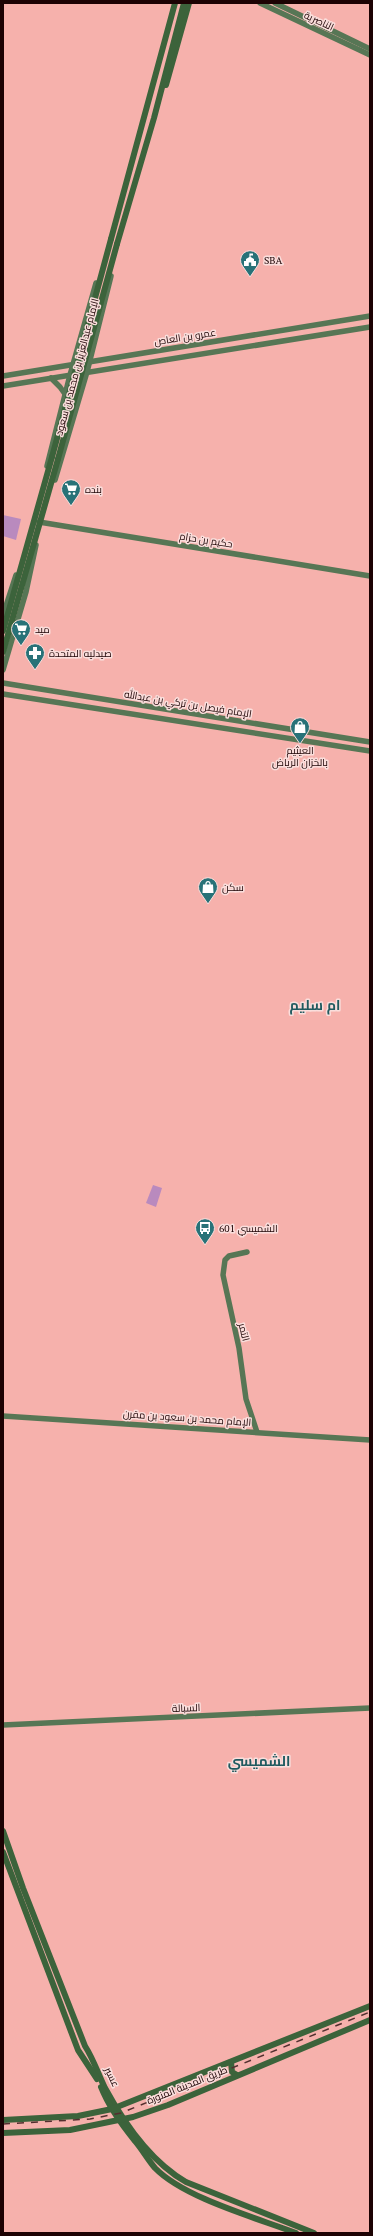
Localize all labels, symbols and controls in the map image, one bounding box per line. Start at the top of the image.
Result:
street label: الناصرية [302,8,336,34]
public building icon: SBA [239,249,261,277]
place label: SBA [264,254,283,267]
street label: الإمام عبدالعزيز بن محمد بن سعود [52,297,103,437]
street label: عمرو بن العاص [153,326,217,348]
supermarket icon: بنده [60,478,82,506]
place label: بنده [85,483,102,496]
street label: حكيم بن حزام [178,529,234,552]
supermarket icon: ميد [10,618,32,646]
place label: ميد [35,623,50,636]
pharmacy icon: صيدليه المتحدة [24,642,46,670]
place label: صيدليه المتحدة [49,647,112,660]
street label: الإمام فيصل بن تركي بن عبدالله [123,687,253,721]
shop icon: العيثيم بالخزان الرياض [289,716,311,744]
place label: العيثيم بالخزان الرياض [272,744,328,769]
shop icon: سكن [197,876,219,904]
place label: سكن [222,881,244,894]
district label: ام سليم [290,995,340,1015]
bus stop icon: الشميسي 601 [194,1217,216,1245]
place label: الشميسي 601 [219,1222,278,1236]
street label: التمر [235,1321,253,1342]
street label: الإمام محمد بن سعود بن مقرن [122,1407,252,1430]
street label: السبالة [172,1701,200,1715]
district label: الشميسي [228,1751,290,1772]
street label: طريق المدينة المنورة [145,2063,229,2107]
street label: عسير [101,2064,122,2089]

